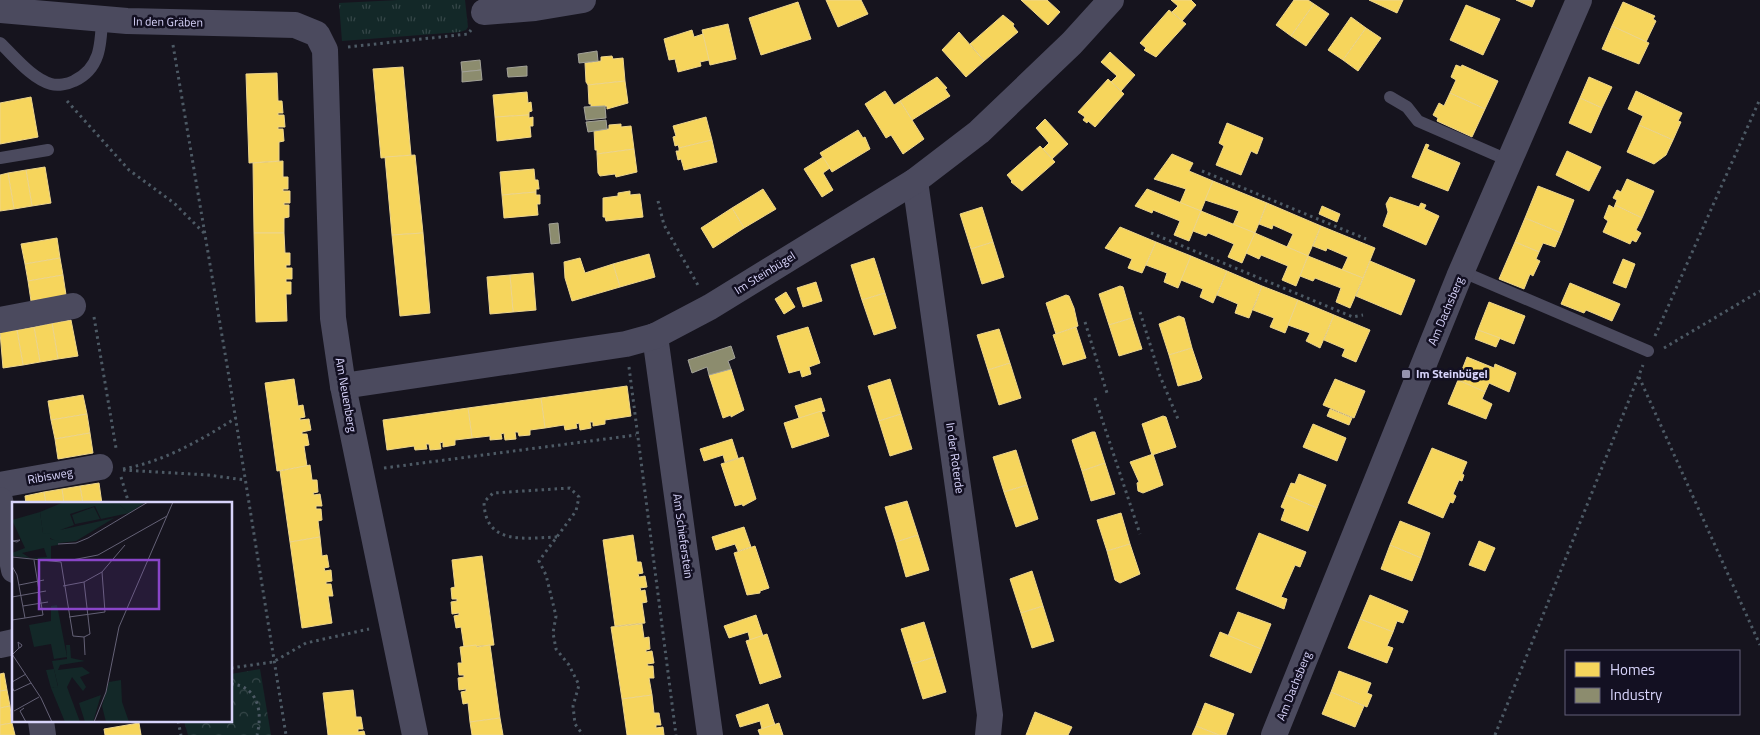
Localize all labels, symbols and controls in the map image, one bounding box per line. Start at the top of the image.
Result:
street label: In den Gräben [133,11,203,32]
street label: Im Steinbügel [730,246,799,299]
street label: Am Dachsberg [1422,273,1469,348]
street label: Am Neuenberg [331,356,362,434]
place label: Im Steinbügel [1416,364,1488,383]
marker: Im Steinbügel [1400,368,1412,380]
street label: In der Roterde [941,421,970,495]
street label: Ribisweg [26,462,74,489]
street label: Am Schieferstein [668,492,699,580]
inset map [12,502,232,722]
street label: Am Dachsberg [1271,648,1316,723]
legend [1565,650,1740,715]
text: Homes [1610,658,1655,681]
text: Industry [1610,683,1662,706]

